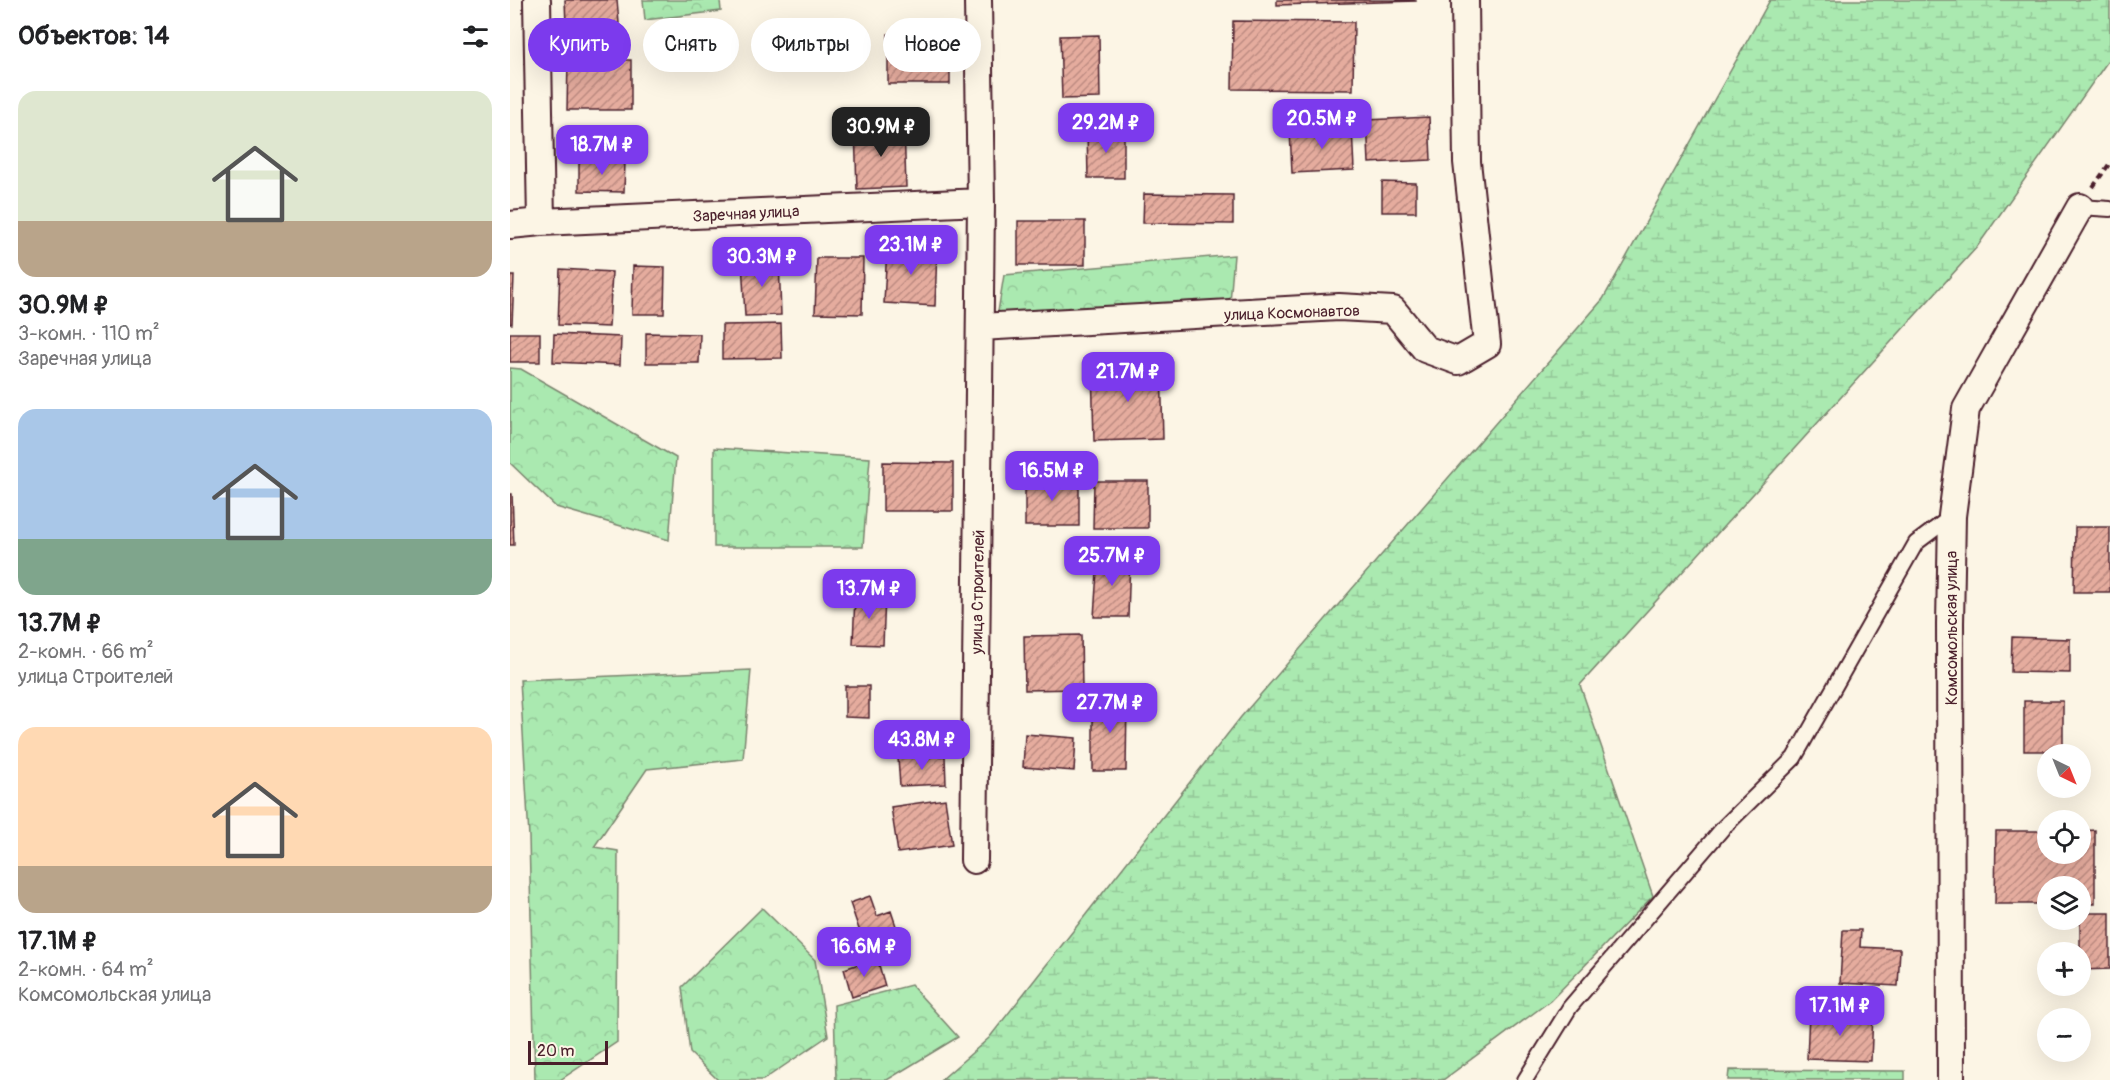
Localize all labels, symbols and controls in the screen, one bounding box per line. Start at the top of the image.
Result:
chip: Купить [528,18,631,72]
chip: Снять [643,18,739,72]
chip: Фильтры [751,18,871,72]
chip: Новое [883,18,981,72]
text: Объектов: 14 [18,20,169,52]
icon: filters [459,20,492,53]
pin: 20.5M ₽ [1267,99,1377,150]
pin: 29.2M ₽ [1051,103,1161,154]
text: 20.5M ₽ [1287,106,1357,131]
pin: 30.9M ₽ [826,107,936,158]
text: 29.2M ₽ [1072,110,1140,135]
text: 30.9M ₽ [846,114,916,139]
pin: 18.7M ₽ [547,125,657,176]
icon: home [201,130,309,238]
text: 18.7M ₽ [570,132,634,157]
street label: Заречная улица [692,201,800,227]
pin: 23.1M ₽ [856,225,966,276]
text: 23.1M ₽ [879,232,943,257]
pin: 30.3M ₽ [707,237,817,288]
text: 30.3M ₽ [726,244,798,269]
text: 30.9M ₽ [18,289,109,321]
street label: улица Космонавтов [1223,301,1360,325]
text: 3-комн. · 110 m² [18,321,160,346]
text: Заречная улица [18,346,152,371]
pin: 21.7M ₽ [1073,352,1183,403]
text: 21.7M ₽ [1096,359,1160,384]
icon: home [201,448,309,556]
pin: 16.5M ₽ [997,451,1107,502]
text: 16.5M ₽ [1019,458,1085,483]
street label: улица Строителей [967,530,989,655]
pin: 25.7M ₽ [1057,536,1167,587]
text: 25.7M ₽ [1078,543,1146,568]
street label: Комсомольская улица [1942,551,1962,705]
pin: 13.7M ₽ [814,569,924,620]
text: 13.7M ₽ [837,576,901,601]
text: 13.7M ₽ [18,607,102,639]
text: 2-комн. · 66 m² [18,639,154,664]
text: улица Строителей [18,664,173,689]
pin: 27.7M ₽ [1055,683,1165,734]
text: 27.7M ₽ [1076,690,1144,715]
pin: 43.8M ₽ [867,720,977,771]
text: 43.8M ₽ [888,727,956,752]
north arrow [2037,744,2091,798]
map controls [2037,744,2091,1062]
icon: home [201,766,309,874]
button: locate [2037,810,2091,864]
button: layers [2037,876,2091,930]
text: 17.1M ₽ [18,925,98,957]
pin: 16.6M ₽ [809,927,919,978]
text: 16.6M ₽ [831,934,897,959]
button: + [2037,942,2091,996]
text: 2-комн. · 64 m² [18,957,154,982]
text: Комсомольская улица [18,982,211,1007]
pin: 17.1M ₽ [1785,986,1895,1037]
text: 17.1M ₽ [1809,993,1871,1018]
button: − [2037,1008,2091,1062]
scale bar [528,1038,608,1066]
text: 20 m [537,1041,575,1061]

